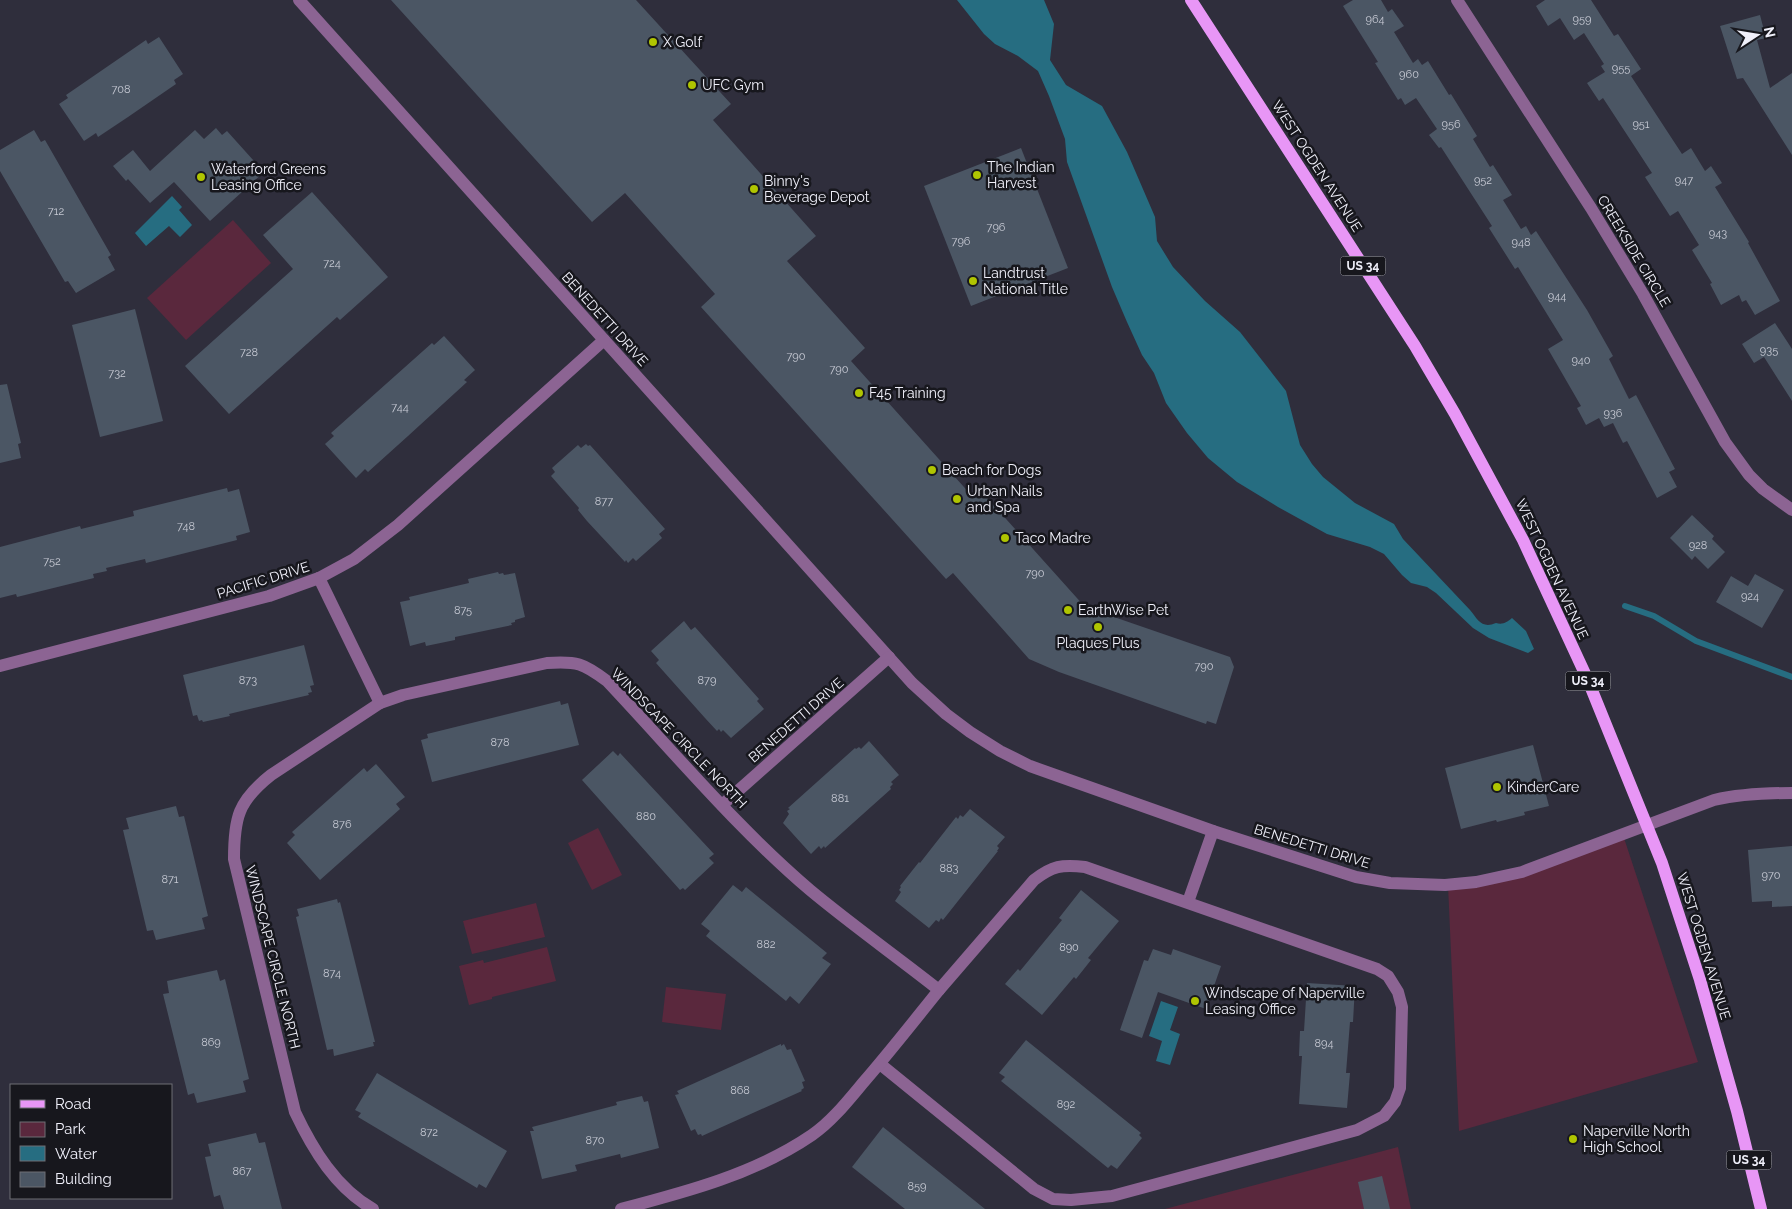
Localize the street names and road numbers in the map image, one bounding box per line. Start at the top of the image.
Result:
street label: WEST OGDEN AVENUE [1269,98,1365,234]
street label: CREEKSIDE CIRCLE [1594,192,1674,310]
road number: US 34 [1340,256,1386,276]
street label: BENEDETTI DRIVE [559,269,651,369]
street label: WEST OGDEN AVENUE [1512,496,1592,642]
street label: PACIFIC DRIVE [215,558,311,602]
street label: WINDSCAPE CIRCLE NORTH [608,665,750,811]
road number: US 34 [1566,671,1610,690]
street label: BENEDETTI DRIVE [745,674,847,766]
street label: BENEDETTI DRIVE [1252,821,1372,871]
street label: WINDSCAPE CIRCLE NORTH [242,864,304,1050]
street label: WEST OGDEN AVENUE [1674,871,1734,1021]
road number: US 34 [1726,1150,1772,1170]

